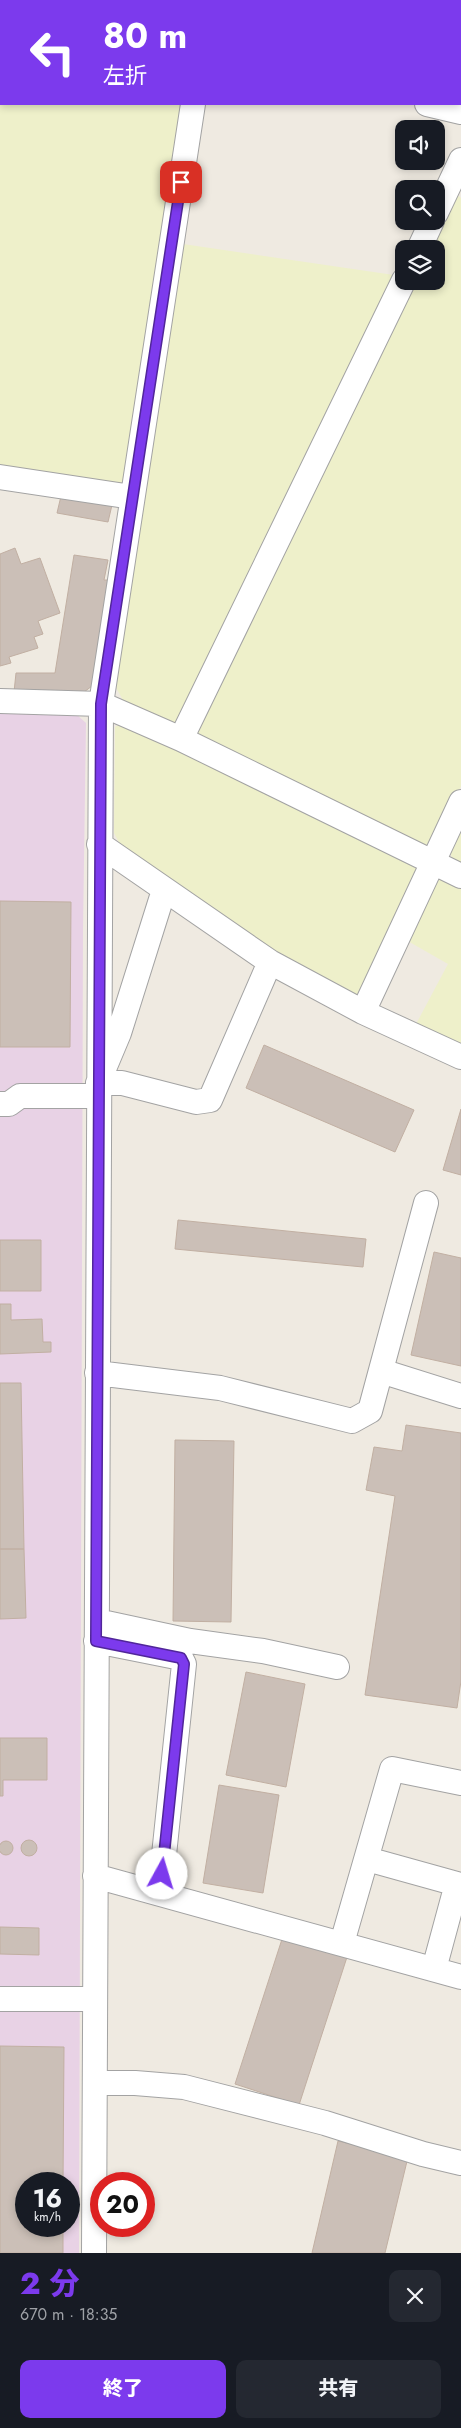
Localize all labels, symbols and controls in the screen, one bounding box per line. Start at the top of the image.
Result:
text: 80 m [103,11,187,61]
icon: left [20,20,85,85]
text: 左折 [103,59,147,91]
map controls [395,120,445,290]
button: sound [395,120,445,170]
pin [160,161,202,203]
icon: arrive [167,168,195,196]
button: search [395,180,445,230]
button: layers [395,240,445,290]
position arrow [135,1847,187,1899]
speed limit sign: 20 [90,2172,155,2237]
text: 16 [33,2180,62,2216]
text: km/h [34,2208,61,2226]
text: 2 分 [20,2262,79,2305]
button: close [389,2270,441,2322]
text: 670 m · 18:35 [20,2303,117,2326]
button: 終了 [20,2360,226,2418]
button: 共有 [236,2360,441,2418]

